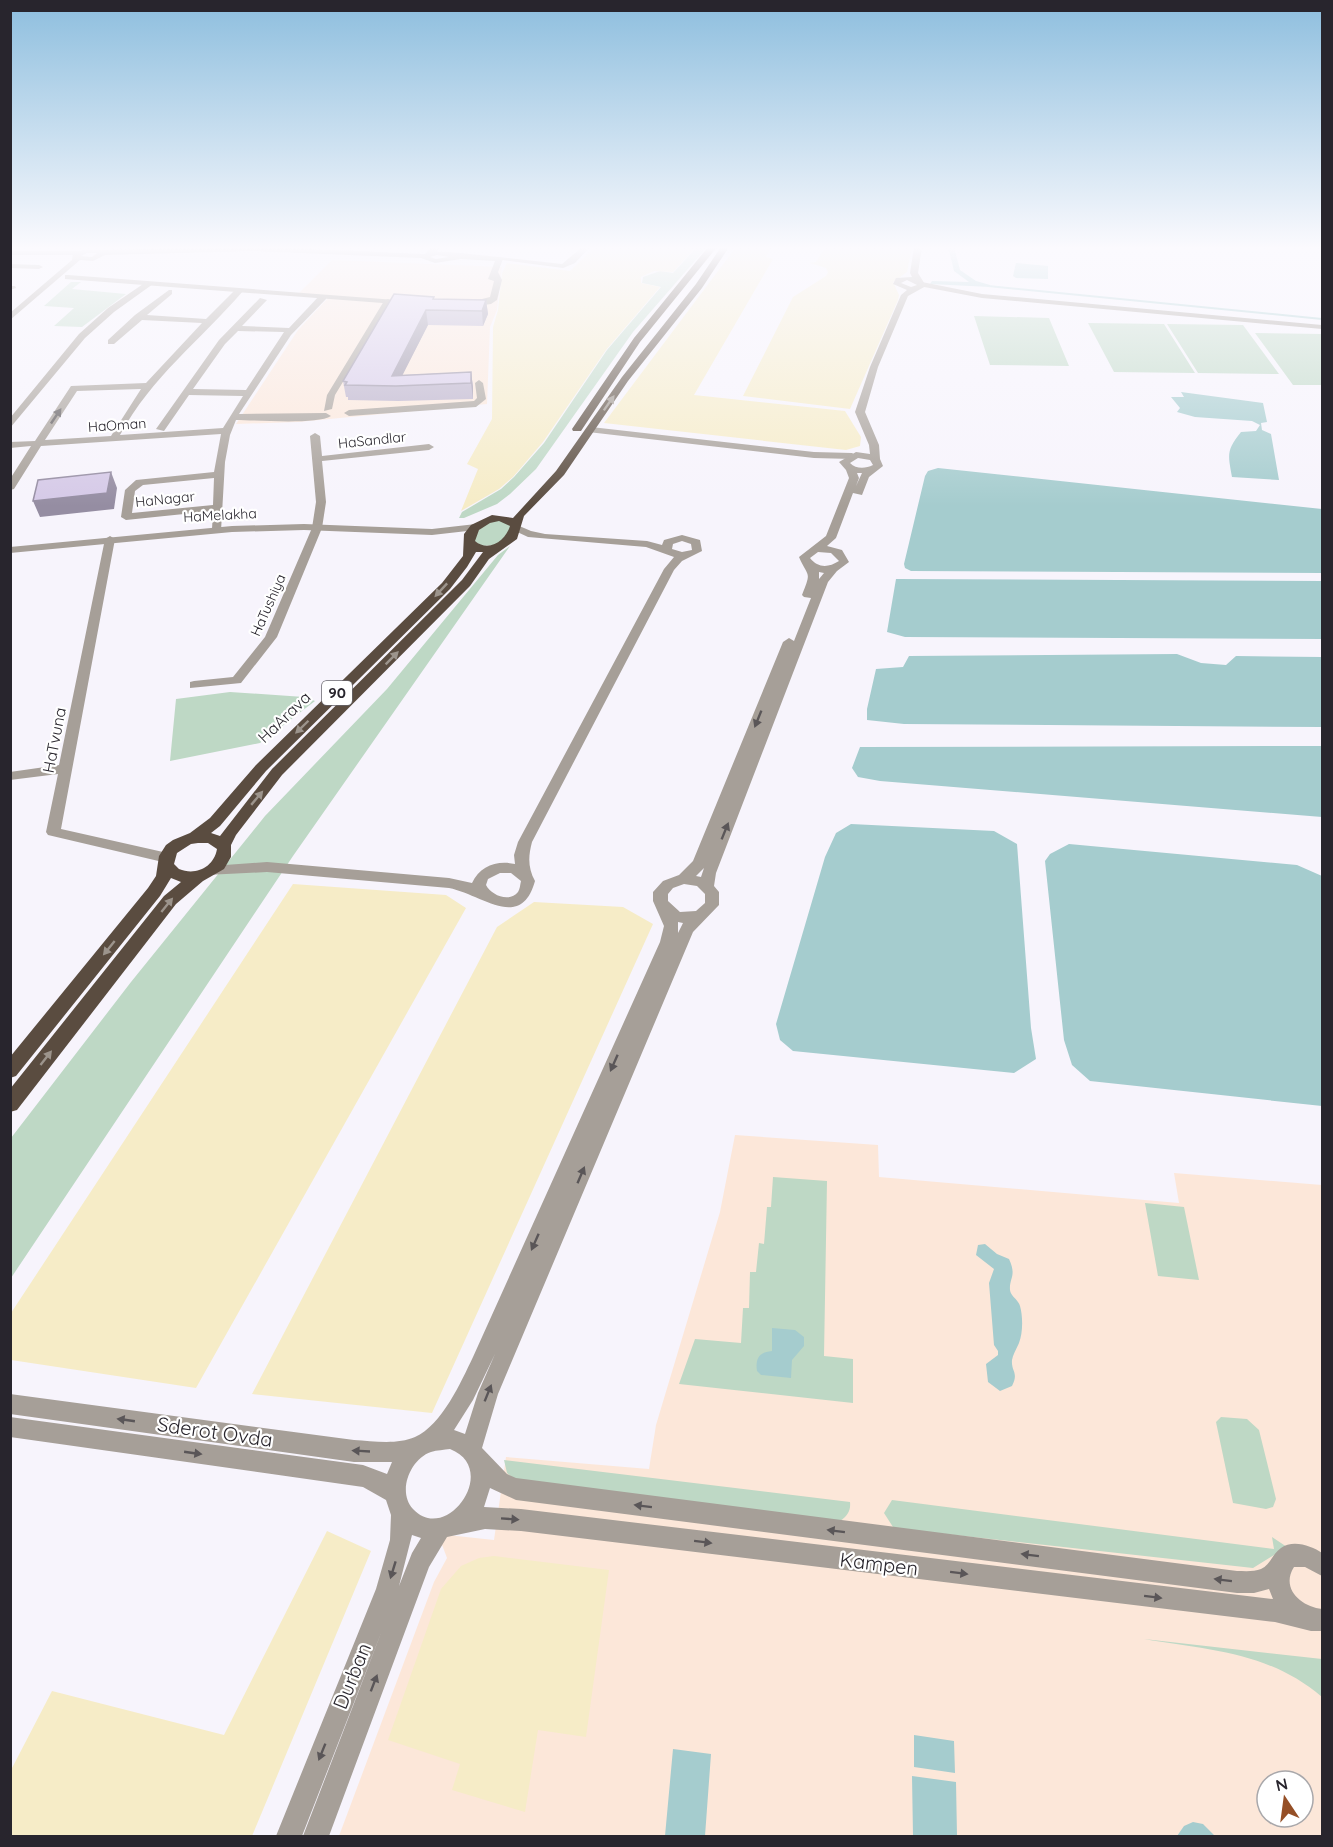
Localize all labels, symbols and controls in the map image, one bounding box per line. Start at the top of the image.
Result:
one-way arrow [603,396,615,412]
one-way arrow [50,408,61,424]
street label: HaOman [87,414,147,436]
street label: HaSandlar [337,427,408,453]
street label: HaNagar [134,487,196,511]
street label: HaMelakha [183,504,257,526]
street label: HaTushiya [246,571,290,639]
one-way arrow [434,583,448,598]
one-way arrow [385,652,399,666]
road number: 90 [322,681,352,705]
street label: HaArava [253,687,315,747]
street label: HaTvuna [38,706,70,774]
one-way arrow [753,710,763,728]
one-way arrow [294,720,309,734]
one-way arrow [250,791,263,806]
one-way arrow [720,822,730,840]
one-way arrow [160,897,172,912]
one-way arrow [103,940,116,955]
one-way arrow [40,1050,53,1066]
one-way arrow [609,1055,619,1073]
one-way arrow [577,1166,586,1184]
one-way arrow [530,1233,539,1250]
one-way arrow [484,1384,493,1402]
street label: Sderot Ovda [156,1411,274,1452]
one-way arrow [116,1415,135,1425]
one-way arrow [351,1447,370,1456]
one-way arrow [184,1448,203,1457]
one-way arrow [633,1501,652,1510]
one-way arrow [500,1514,519,1524]
one-way arrow [827,1526,846,1536]
one-way arrow [694,1537,713,1547]
street label: Kampen [838,1546,920,1581]
one-way arrow [1020,1551,1039,1560]
one-way arrow [388,1561,397,1579]
one-way arrow [950,1569,969,1578]
one-way arrow [1213,1575,1232,1585]
one-way arrow [1144,1592,1163,1602]
street label: Durban [327,1639,376,1713]
one-way arrow [369,1674,379,1692]
one-way arrow [317,1743,326,1761]
north arrow [1255,1769,1315,1829]
text: N [1274,1773,1290,1795]

